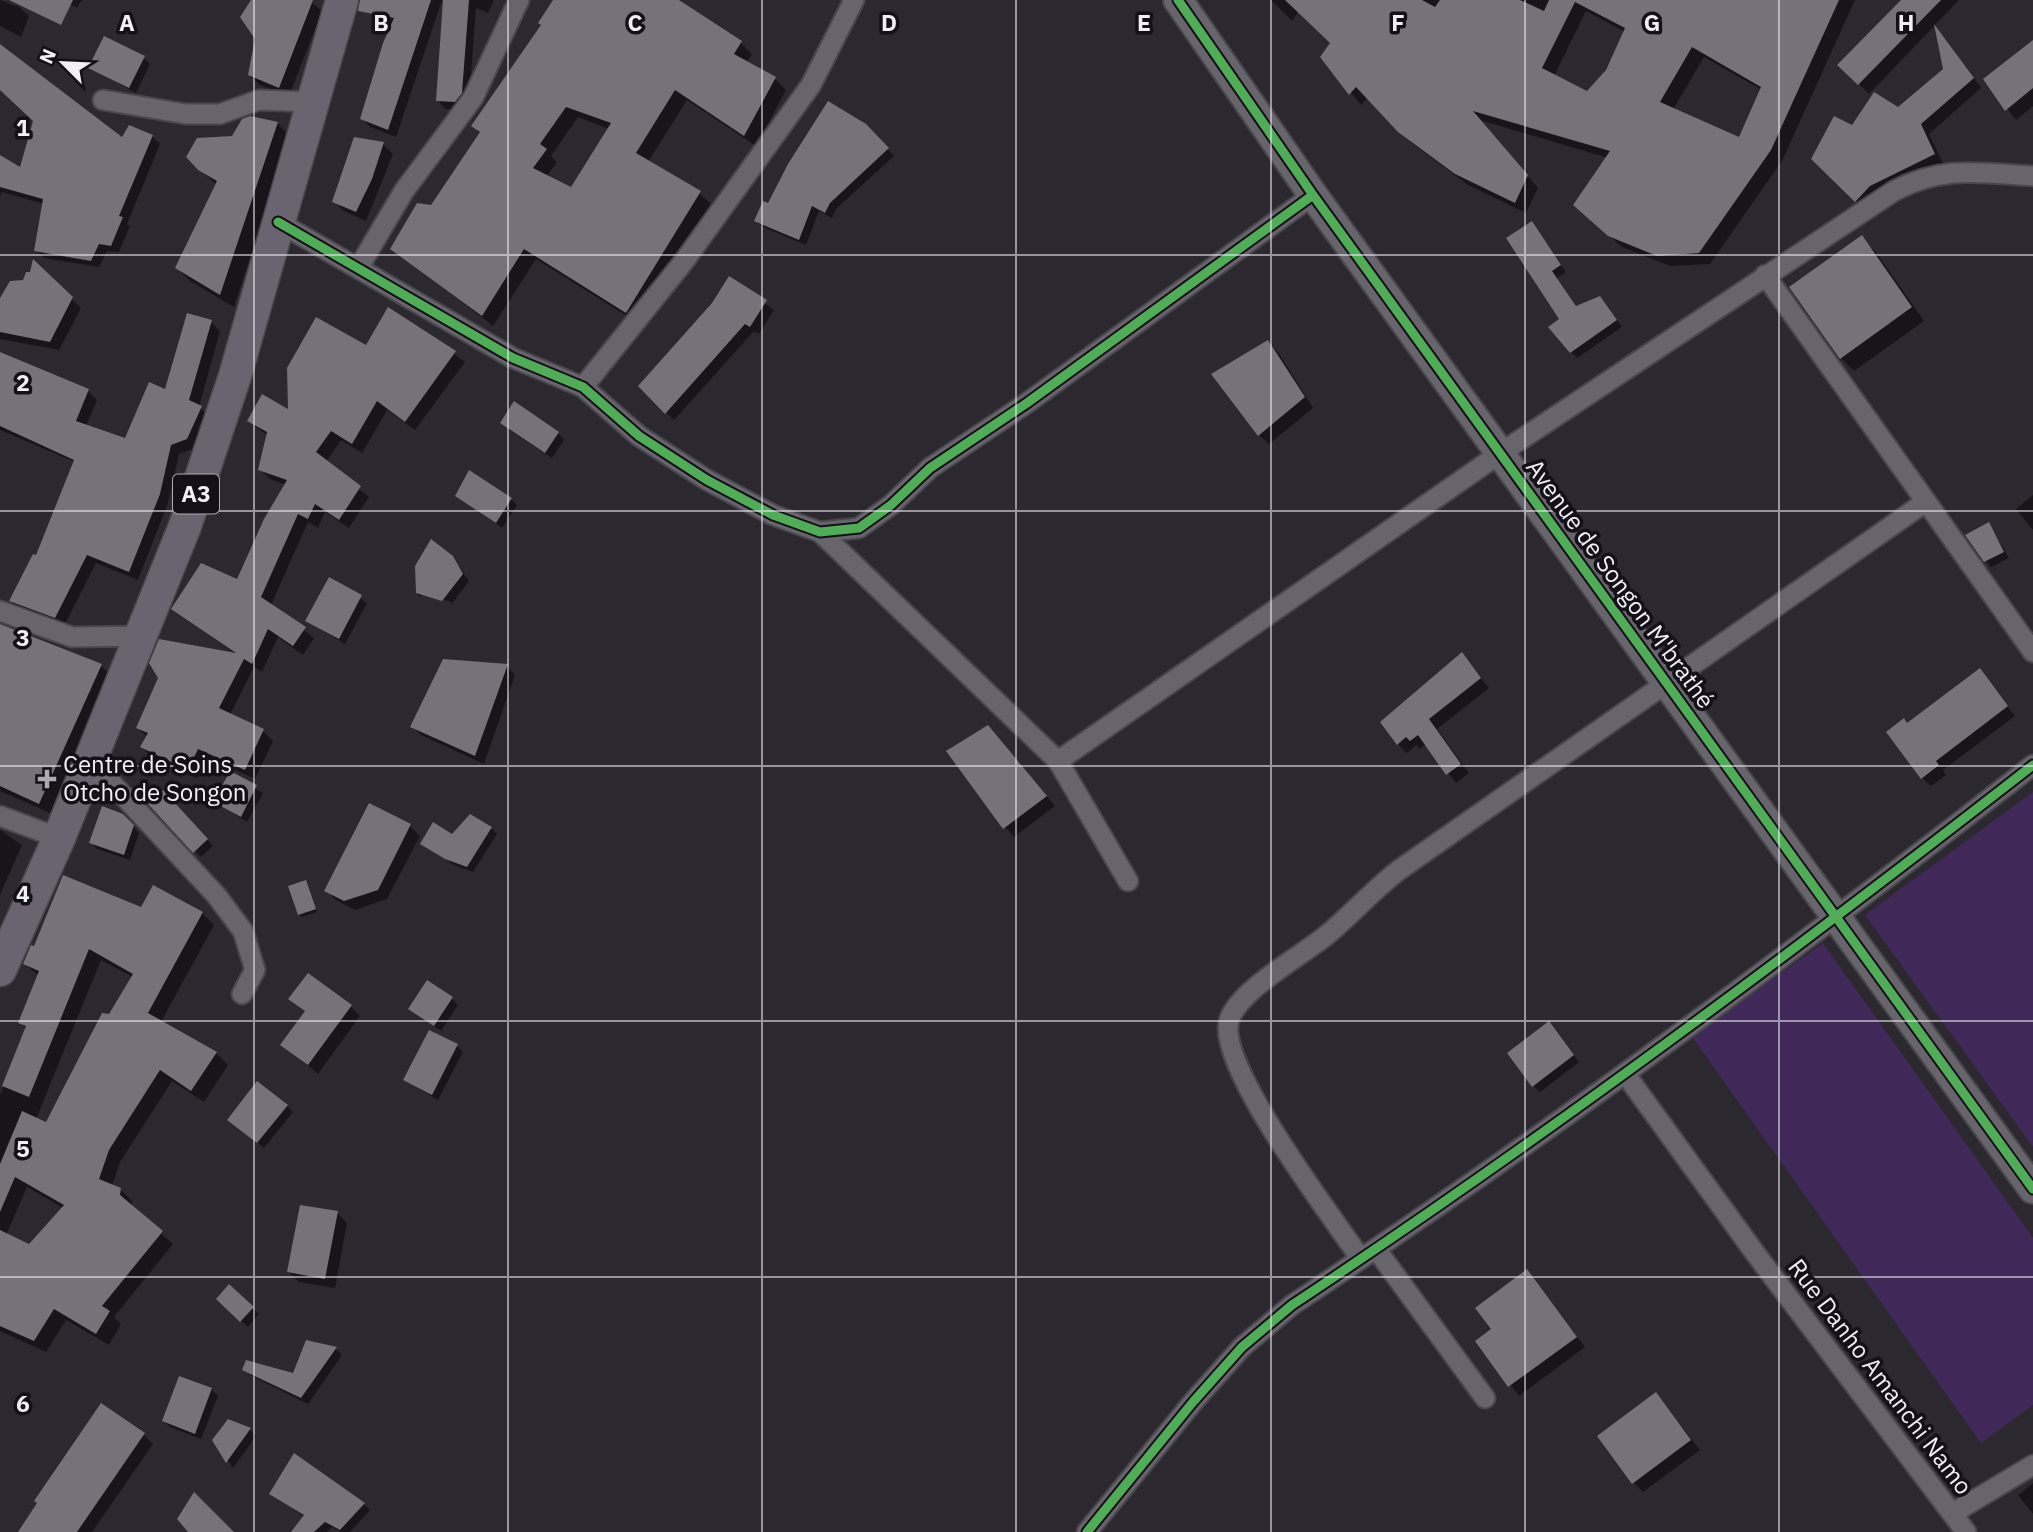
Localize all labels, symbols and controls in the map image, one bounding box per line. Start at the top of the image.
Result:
text: A [119,7,135,37]
text: B [373,7,389,37]
text: C [628,7,643,37]
text: D [881,7,897,37]
text: E [1137,7,1151,37]
text: F [1391,7,1405,37]
text: G [1644,7,1660,37]
text: H [1898,7,1914,37]
north arrow [28,28,98,98]
text: N [34,45,61,67]
text: 1 [16,112,30,142]
text: 2 [16,367,30,397]
street label: Avenue de Songon M'brathé [1519,452,1722,715]
road number: A3 [173,474,219,514]
text: 3 [16,622,30,652]
place label: Centre de Soins Otcho de Songon [63,748,247,808]
marker: Centre de Soins Otcho de Songon [37,769,57,789]
text: 4 [16,878,30,908]
text: 5 [16,1133,30,1163]
street label: Rue Danho Amanchi Namo [1782,1252,1980,1501]
text: 6 [16,1388,30,1418]

